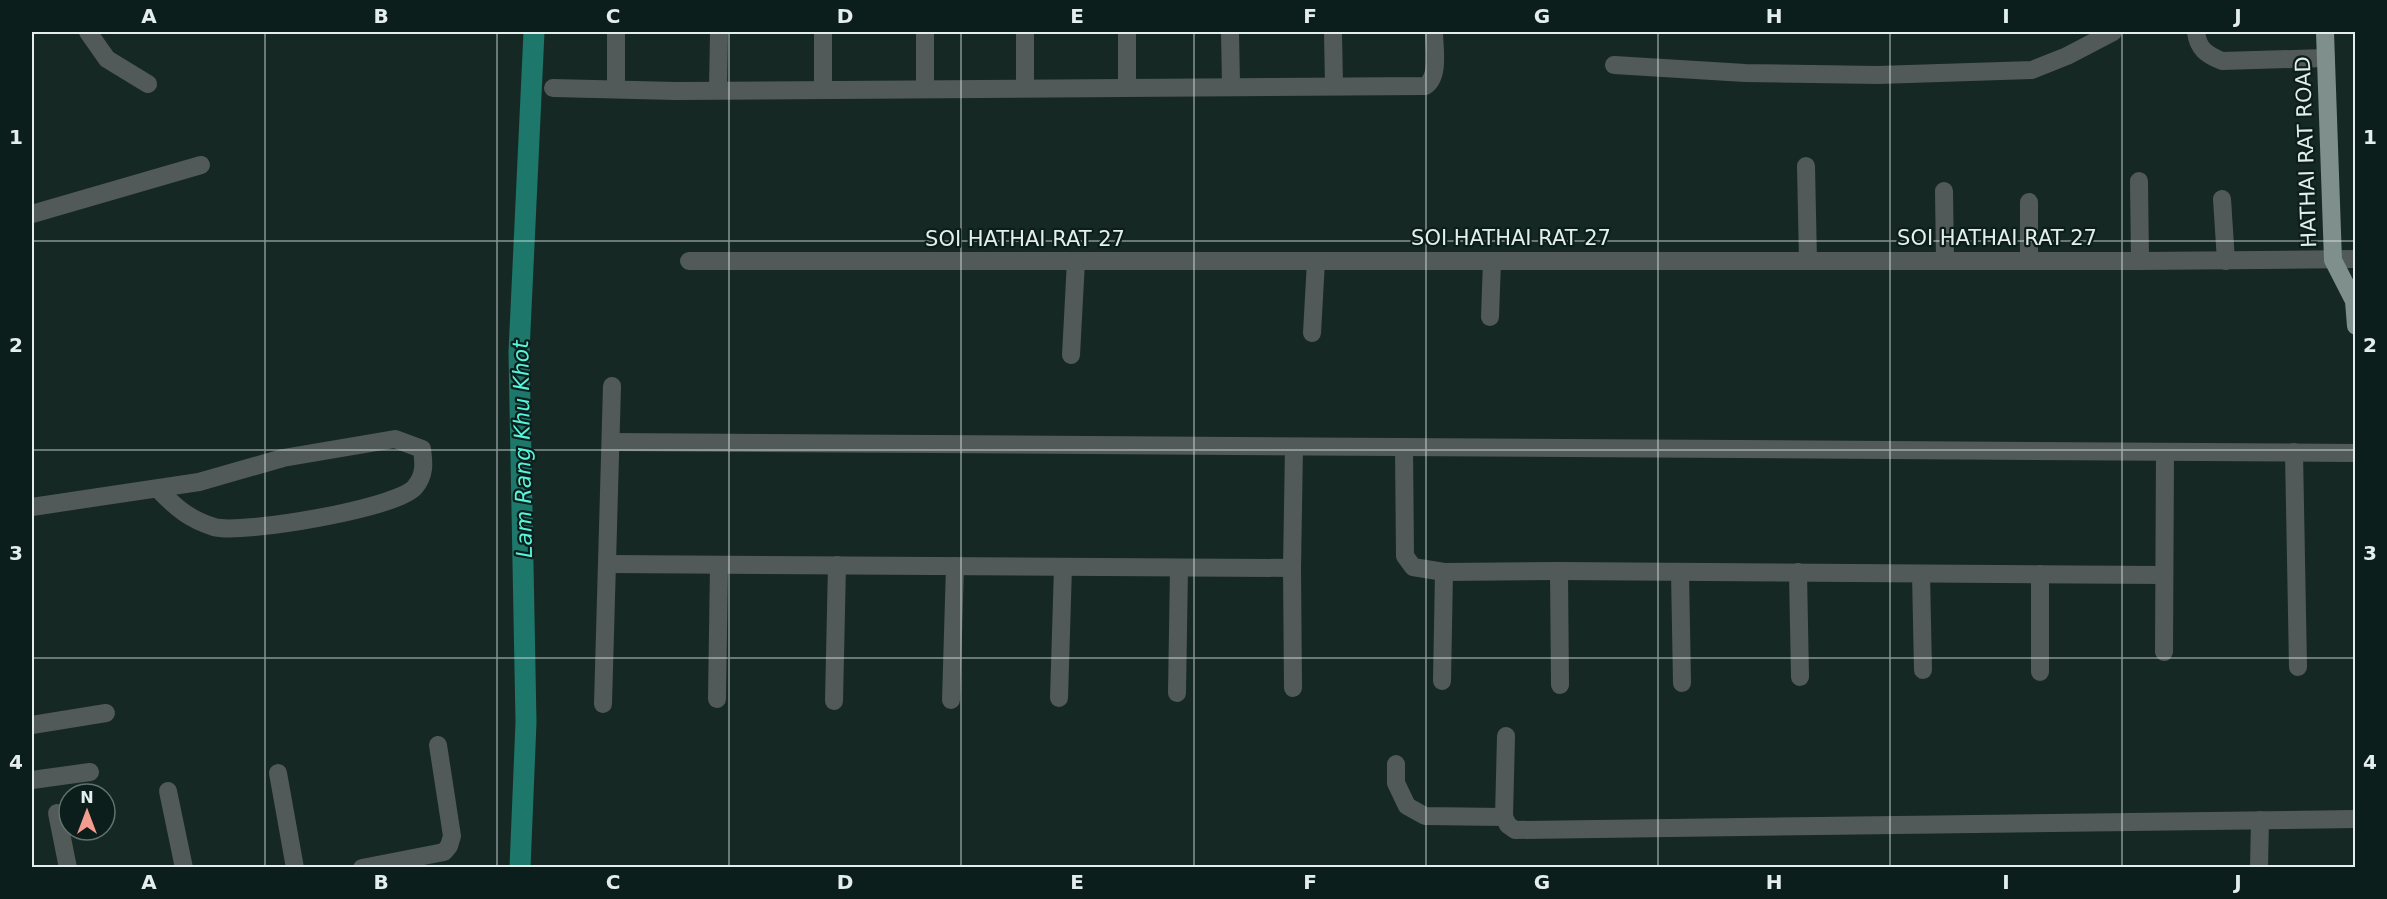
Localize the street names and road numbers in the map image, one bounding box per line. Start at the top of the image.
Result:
street label: HATHAI RAT ROAD [2291,56,2321,248]
street label: SOI HATHAI RAT 27 [1411,226,1611,250]
street label: SOI HATHAI RAT 27 [1897,226,2097,250]
street label: SOI HATHAI RAT 27 [925,227,1125,251]

